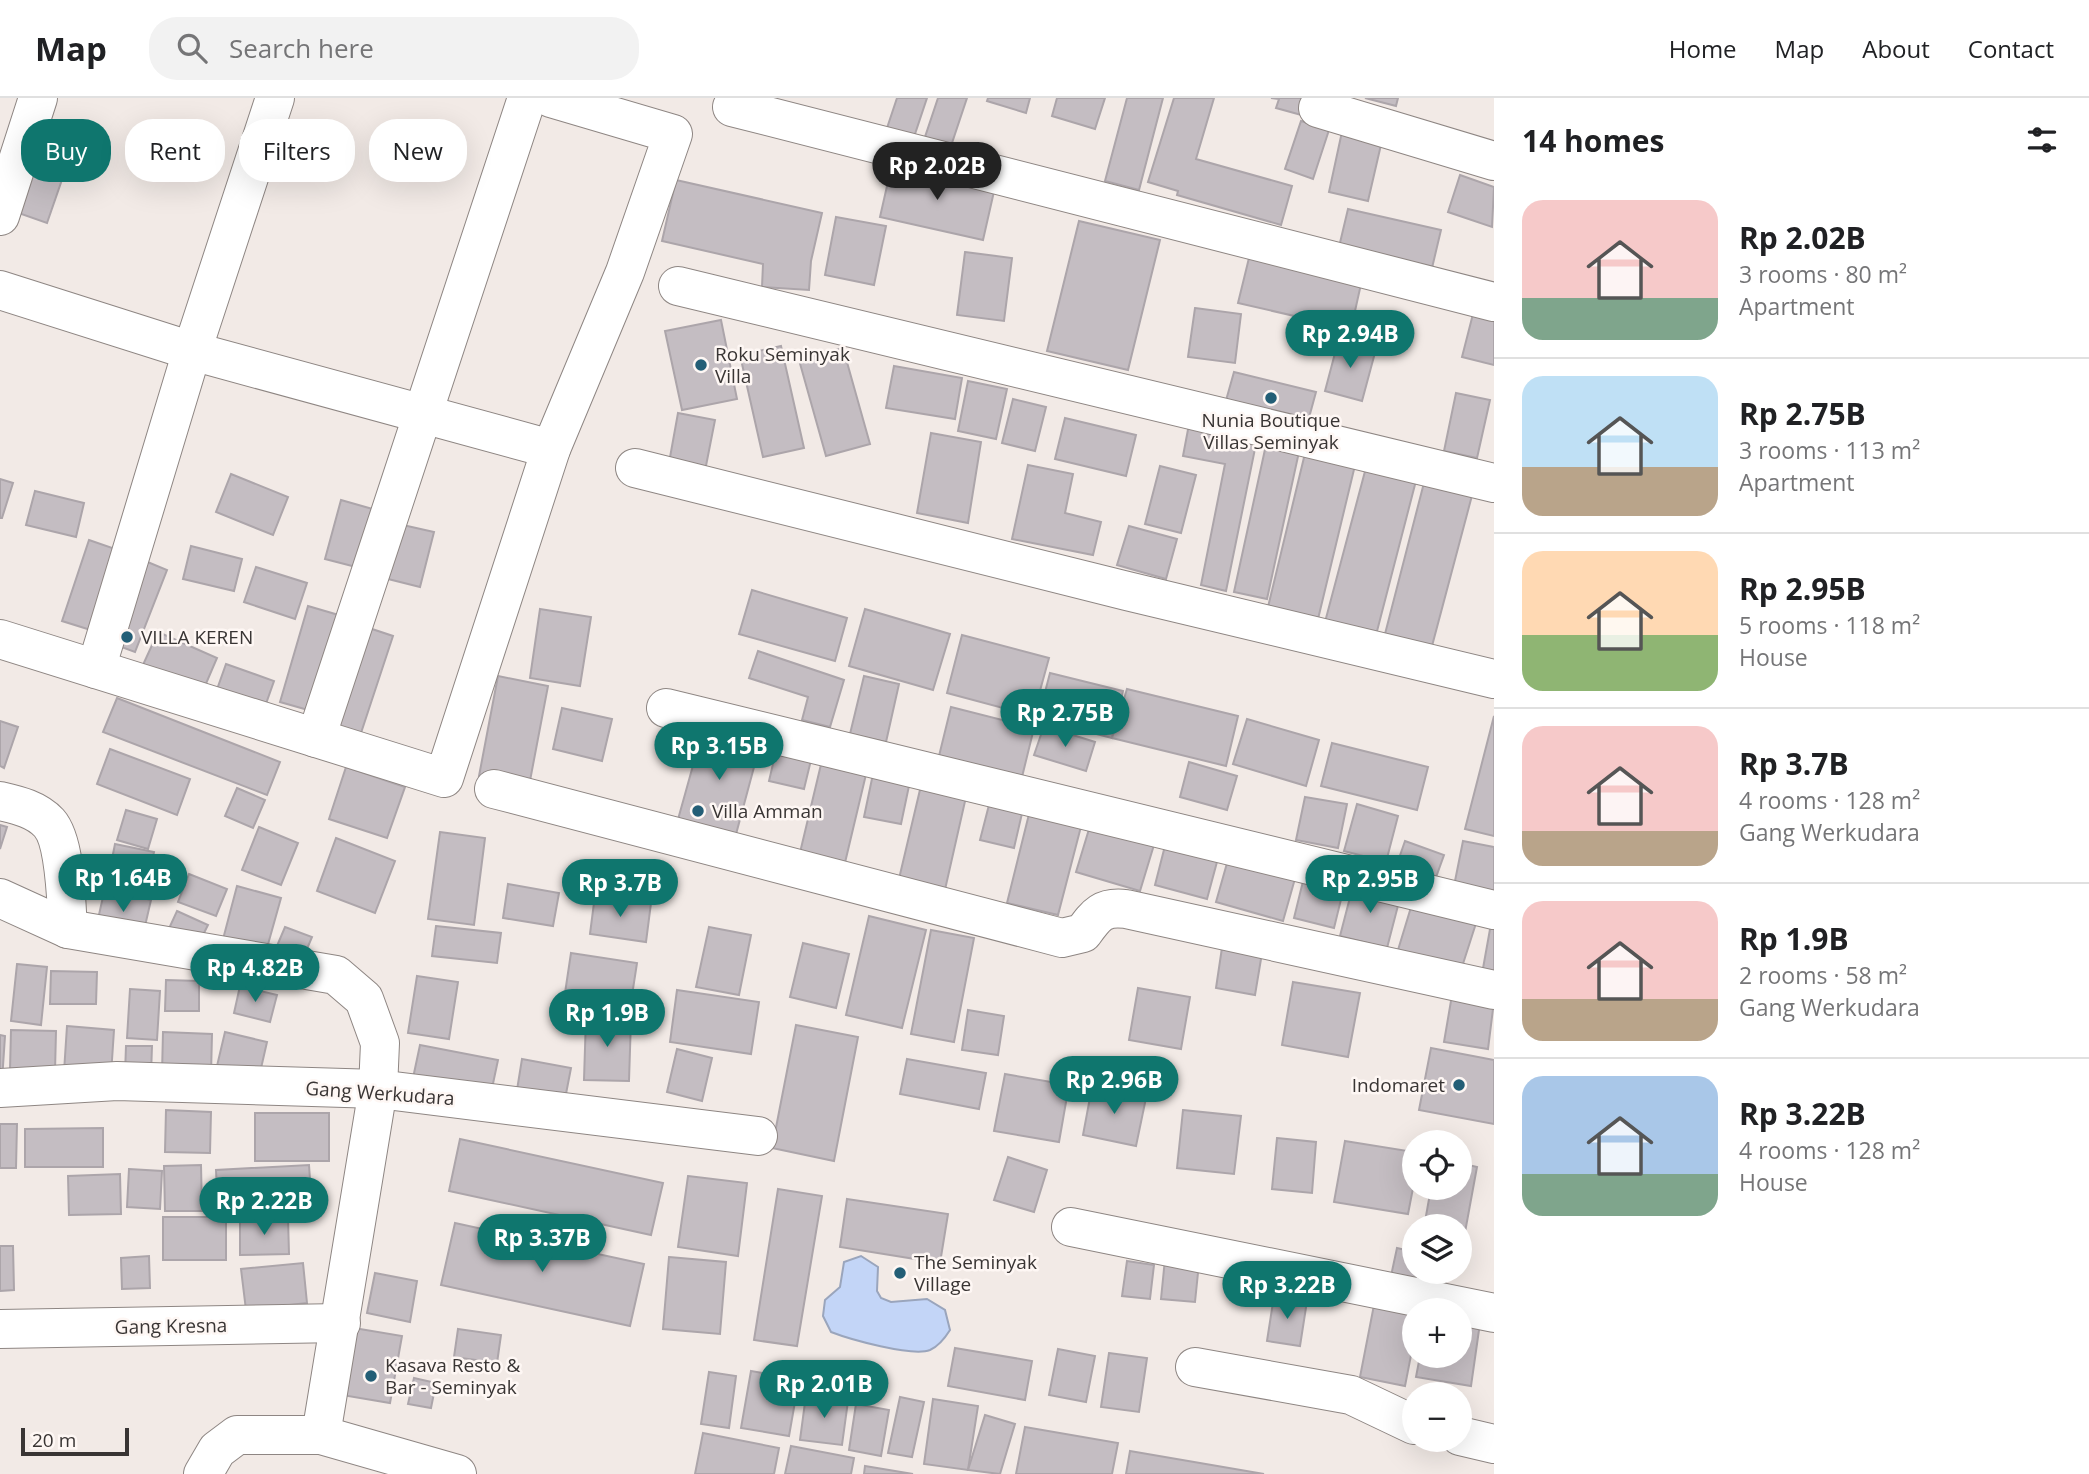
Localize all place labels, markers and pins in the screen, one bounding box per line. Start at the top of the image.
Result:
pin: Rp 2.02B [865,142,1009,202]
pin: Rp 2.94B [1278,310,1422,370]
place label: Roku Seminyak Villa [715,341,850,389]
marker: Roku Seminyak Villa [693,357,709,373]
marker: Nunia Boutique Villas Seminyak [1263,390,1279,406]
place label: Nunia Boutique Villas Seminyak [1202,407,1340,455]
place label: VILLA KEREN [141,624,253,650]
marker: VILLA KEREN [119,629,135,645]
pin: Rp 2.75B [993,690,1137,749]
pin: Rp 3.15B [647,722,791,782]
place label: Villa Amman [712,798,823,824]
marker: Villa Amman [690,803,706,819]
pin: Rp 1.64B [51,854,195,914]
pin: Rp 2.95B [1298,856,1442,915]
pin: Rp 3.7B [555,860,685,919]
pin: Rp 4.82B [183,944,327,1004]
pin: Rp 1.9B [542,990,672,1049]
pin: Rp 2.96B [1042,1056,1186,1116]
place label: Indomaret [1352,1072,1445,1098]
marker: Indomaret [1451,1077,1467,1093]
pin: Rp 2.22B [192,1178,336,1237]
pin: Rp 3.37B [470,1214,614,1274]
place label: The Seminyak Village [914,1249,1037,1297]
pin: Rp 3.22B [1215,1262,1359,1321]
marker: The Seminyak Village [892,1265,908,1281]
place label: Kasava Resto & Bar - Seminyak [385,1352,520,1400]
pin: Rp 2.01B [752,1360,896,1420]
marker: Kasava Resto & Bar - Seminyak [363,1368,379,1384]

